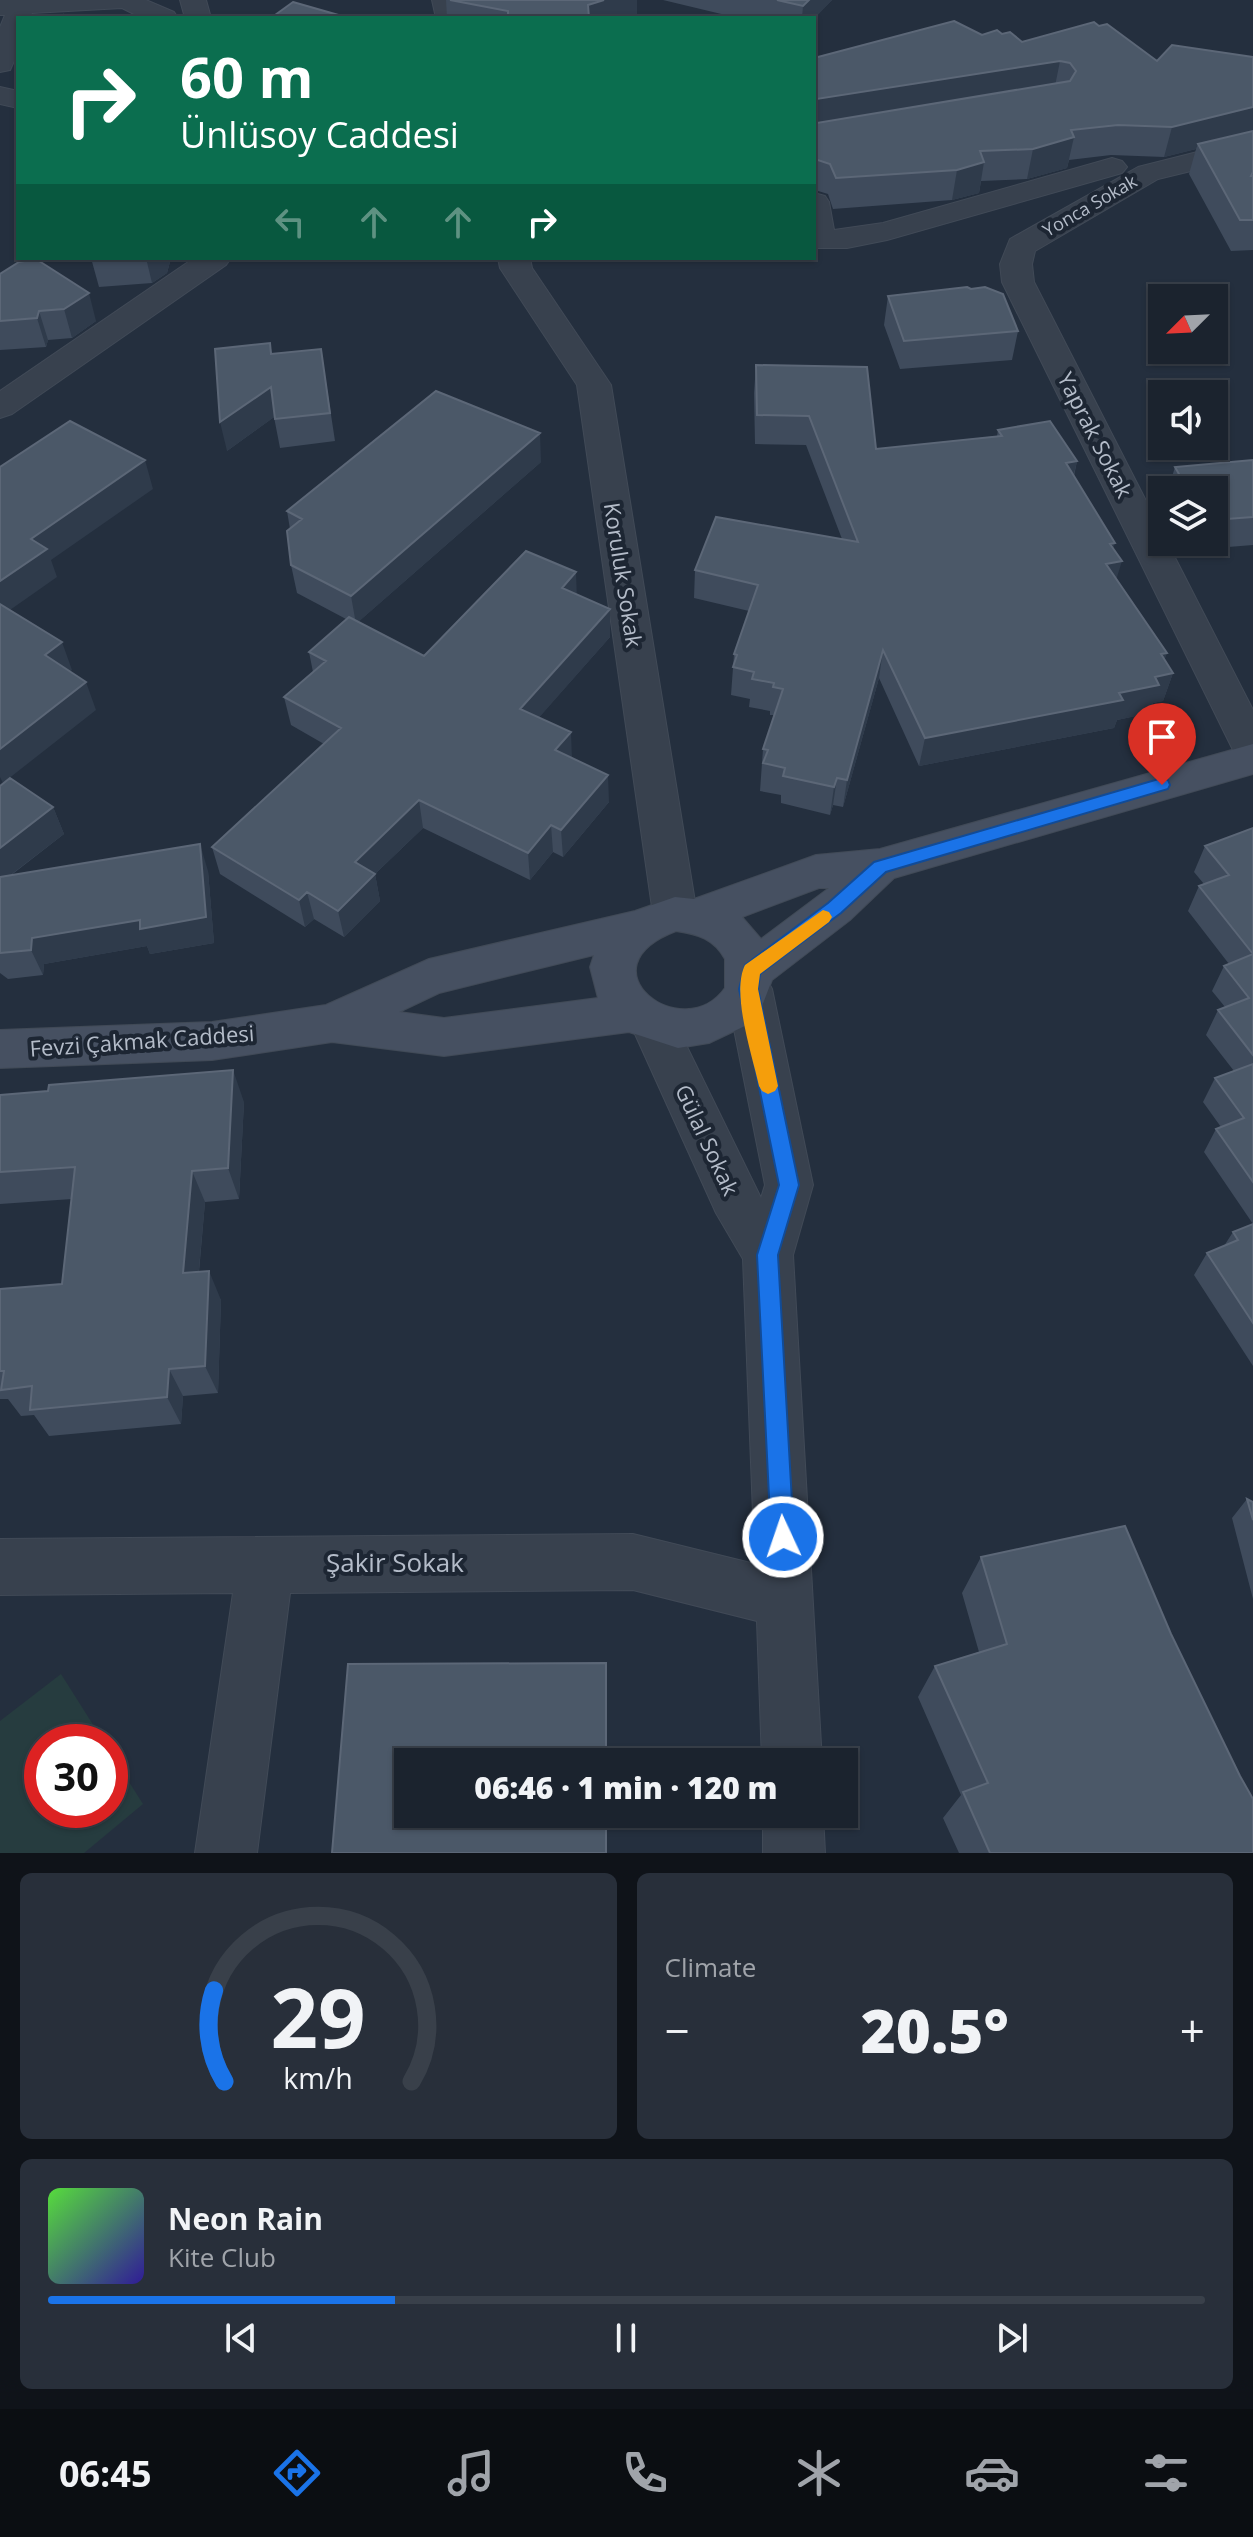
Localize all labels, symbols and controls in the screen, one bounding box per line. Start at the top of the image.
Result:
text: 60 m [180,38,314,114]
icon: right [48,48,152,152]
text: Ünlüsoy Caddesi [180,110,459,159]
street label: Yonca Sokak [1038,168,1141,242]
icon: left [268,200,312,244]
icon: ahead [352,200,396,244]
icon: ahead [436,200,480,244]
icon: right [520,200,564,244]
north arrow [1148,284,1228,364]
map controls [1148,284,1228,556]
street label: Yaprak Sokak [1051,367,1141,503]
button: sound [1148,380,1228,460]
button: layers [1148,476,1228,556]
street label: Koruluk Sokak [598,500,650,650]
pin [1128,703,1196,785]
icon: arrive [1140,715,1184,759]
street label: Fevzi Çakmak Caddesi [29,1017,255,1063]
street label: Gülal Sokak [669,1079,747,1200]
position arrow [741,1495,825,1579]
street label: Şakir Sokak [326,1544,464,1580]
speed limit sign: 30 [24,1724,128,1828]
text: 06:46 · 1 min · 120 m [474,1767,778,1808]
text: Climate [665,1949,756,1985]
text: 29 [271,1959,366,2072]
text: 20.5° [861,1989,1009,2071]
text: − [665,2000,690,2060]
text: + [1180,2000,1205,2060]
text: km/h [284,2058,353,2097]
text: Neon Rain [168,2198,323,2239]
text: Kite Club [168,2239,276,2275]
icon: previous [219,2316,263,2360]
icon: pause [604,2316,648,2360]
icon: next [990,2316,1034,2360]
icon: directions [269,2445,325,2501]
icon: music [443,2445,499,2501]
icon: phone [617,2445,673,2501]
icon: climate [791,2445,847,2501]
icon: car [964,2445,1020,2501]
icon: filters [1138,2445,1194,2501]
text: 06:45 [59,2449,151,2498]

